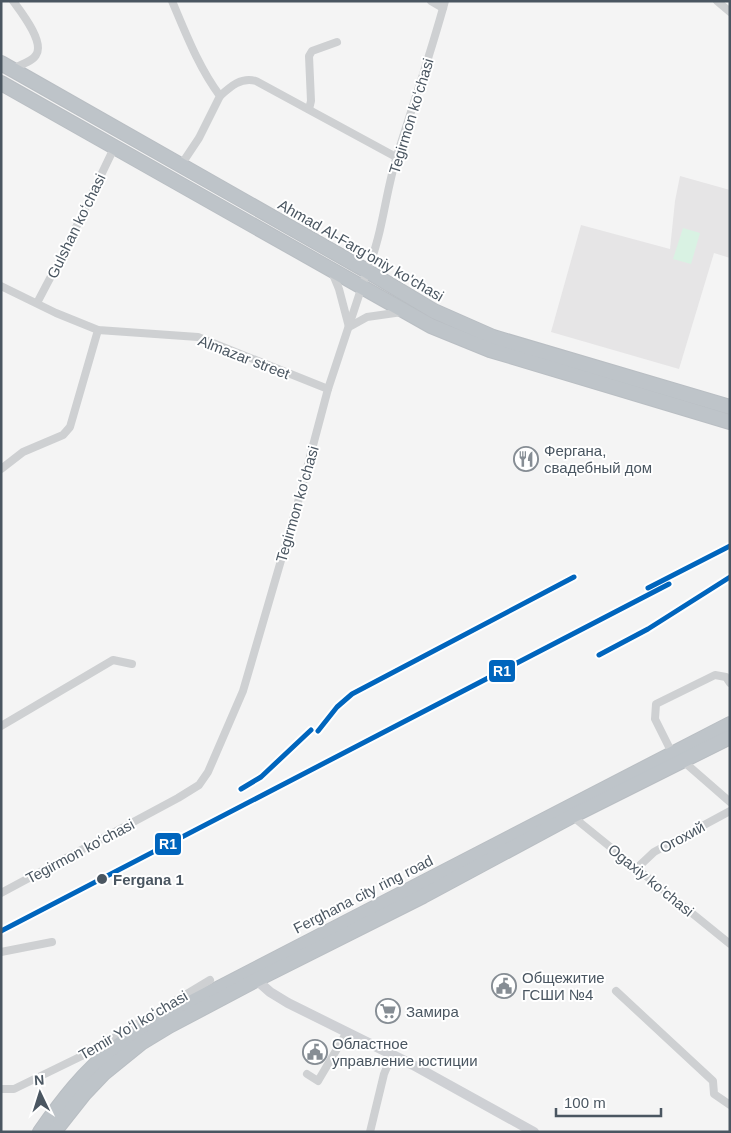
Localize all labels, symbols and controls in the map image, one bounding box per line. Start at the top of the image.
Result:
street label: Tegirmon koʻchasi [385,56,437,176]
street label: Gulshan koʻchasi [43,171,109,281]
street label: Ahmad Al-Farg'oniy ko'chasi [275,196,447,304]
street label: Almazar street [196,332,293,383]
place label: Фергана, свадебный дом [544,442,652,476]
street label: Tegirmon koʻchasi [272,444,322,564]
restaurant icon: Фергана, свадебный дом [513,446,539,472]
line badge: R1 [488,659,516,683]
text: R1 [493,663,511,679]
street label: Tegirmon koʻchasi [23,815,137,887]
street label: Огохий [656,818,708,856]
line badge: R1 [154,832,182,856]
text: R1 [159,836,177,852]
street label: Ogaxiy koʻchasi [605,840,697,920]
street label: Ferghana city ring road [290,851,436,937]
place label: Fergana 1 [113,871,184,888]
marker: Fergana 1 [95,872,109,886]
place label: Общежитие ГСШИ №4 [522,969,605,1003]
public building icon: Общежитие ГСШИ №4 [491,973,517,999]
street label: Temir Yoʻl koʻchasi [76,987,190,1063]
supermarket icon: Замира [375,998,401,1024]
place label: Замира [406,1003,459,1020]
place label: Областное управление юстиции [332,1035,478,1069]
public building icon: Областное управление юстиции [302,1039,328,1065]
north arrow [15,1068,65,1118]
text: N [33,1072,45,1088]
scale bar [556,1086,661,1118]
text: 100 m [564,1094,606,1111]

